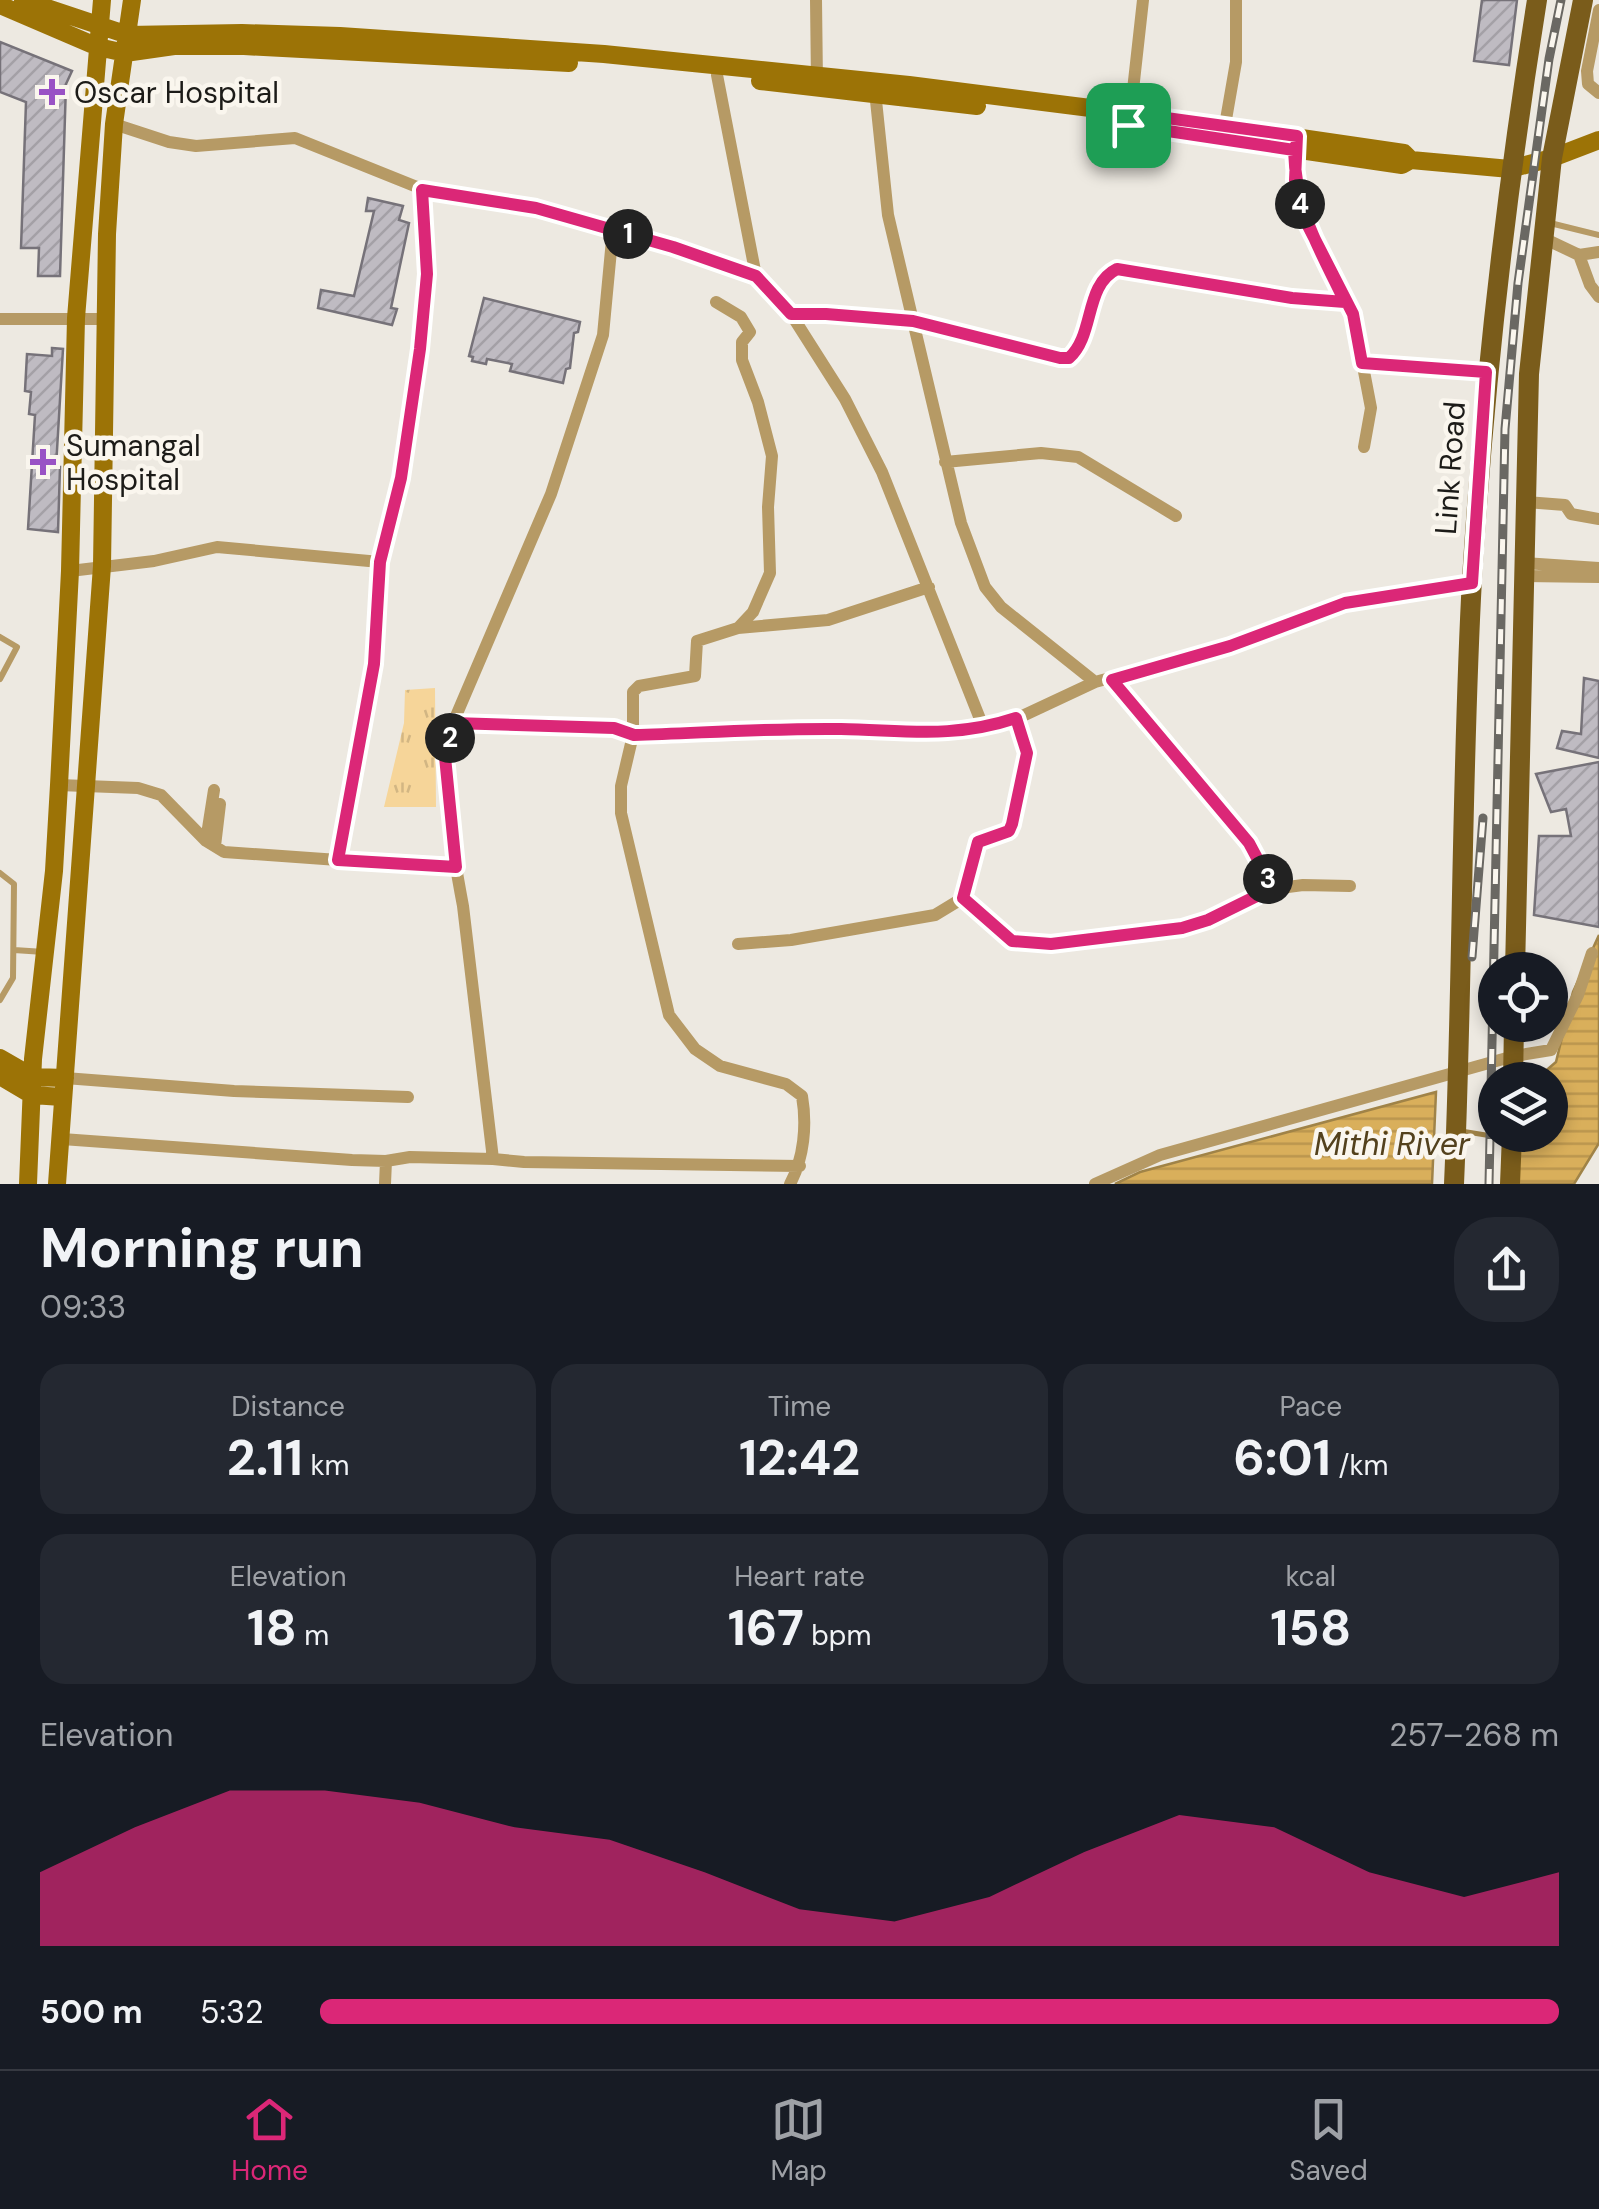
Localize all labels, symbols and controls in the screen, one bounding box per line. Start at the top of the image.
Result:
place label: Oscar Hospital [74,73,279,112]
marker: Oscar Hospital [39,79,65,105]
pin [1086,83,1171,168]
icon: arrive [1101,98,1156,153]
pin: 4 [1275,179,1325,229]
text: 4 [1291,185,1309,222]
pin: 1 [603,209,653,259]
text: 1 [623,215,633,252]
street label: Link Road [1426,400,1474,536]
place label: Sumangal Hospital [66,426,201,499]
marker: Sumangal Hospital [30,449,56,475]
pin: 2 [425,713,475,763]
text: 2 [442,719,458,756]
pin: 3 [1243,854,1293,904]
text: 3 [1260,860,1276,897]
map controls [1478,952,1568,1152]
button: locate [1478,952,1568,1042]
button: layers [1478,1062,1568,1152]
water label: Mithi River [1314,1123,1471,1165]
text: Morning run [40,1212,364,1284]
button: share [1454,1217,1559,1322]
text: 09:33 [40,1286,126,1328]
text: Distance [231,1388,345,1425]
text: Time [768,1388,831,1425]
text: Pace [1279,1388,1342,1425]
text: 2.11 [227,1425,303,1491]
text: 12:42 [739,1425,860,1491]
text: 6:01 [1233,1425,1331,1491]
text: km [303,1447,350,1484]
text: /km [1331,1447,1388,1484]
text: Elevation [230,1558,347,1595]
text: Heart rate [734,1558,865,1595]
text: kcal [1286,1558,1336,1595]
text: 18 [247,1595,297,1661]
text: 167 [728,1595,804,1661]
text: 158 [1270,1595,1351,1661]
text: m [297,1617,329,1654]
text: bpm [804,1617,871,1654]
text: Elevation [40,1714,173,1756]
text: 257–268 m [1389,1714,1559,1756]
text: 500 m [40,1991,143,2033]
text: 5:32 [200,1991,263,2033]
tab: Home [231,2092,308,2189]
tab: Map [770,2092,827,2189]
tab: Saved [1289,2092,1368,2189]

